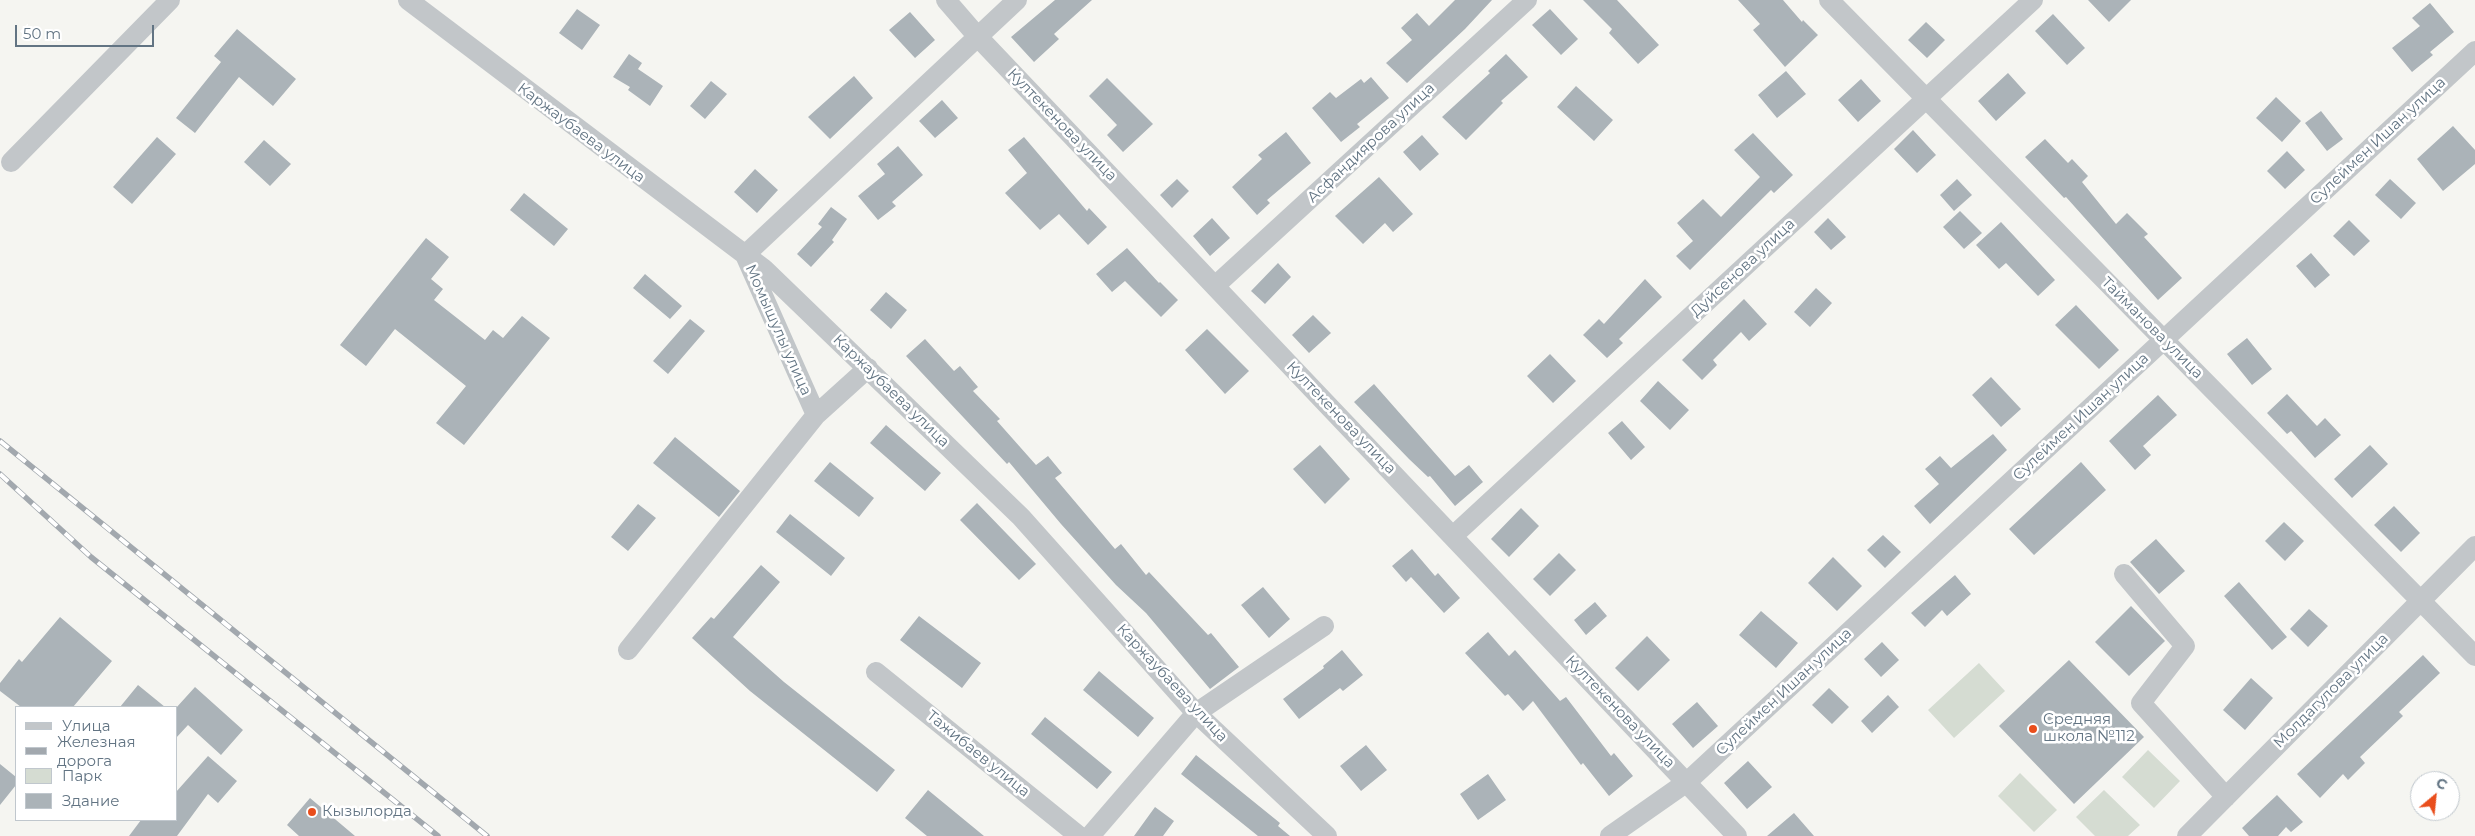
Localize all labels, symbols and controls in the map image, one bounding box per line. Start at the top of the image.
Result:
scale bar [18,15,156,47]
text: 50 m [23,24,61,43]
street label: Култекенова улица [1004,65,1120,185]
street label: Сулеймен Ишан улица [2306,73,2450,209]
street label: Каржаубаева улица [514,79,648,187]
street label: Асфандиярова улица [1304,79,1438,207]
street label: Дуйсенова улица [1687,215,1799,321]
street label: Момышулы улица [741,262,815,398]
street label: Тайманова улица [2097,273,2207,383]
street label: Каржаубаева улица [829,331,953,451]
street label: Сулеймен Ишан улица [2009,349,2153,485]
street label: Култекенова улица [1283,358,1399,478]
street label: Каржаубаева улица [1113,620,1231,746]
street label: Сулеймен Ишан улица [1712,624,1856,760]
street label: Молдагулова улица [2270,630,2392,752]
street label: Култекенова улица [1562,652,1678,772]
legend [15,706,178,821]
street label: Тажибаев улица [923,707,1033,801]
place label: Средняя школа №112 [2043,711,2135,746]
text: Улица [62,716,110,735]
marker: Средняя школа №112 [2027,723,2039,735]
text: Железная дорога [57,732,136,770]
text: Парк [62,766,102,785]
north arrow [2410,771,2460,821]
text: С [2433,773,2450,794]
text: Здание [62,791,120,810]
place label: Кызылорда [322,803,412,821]
marker: Кызылорда [306,806,318,818]

